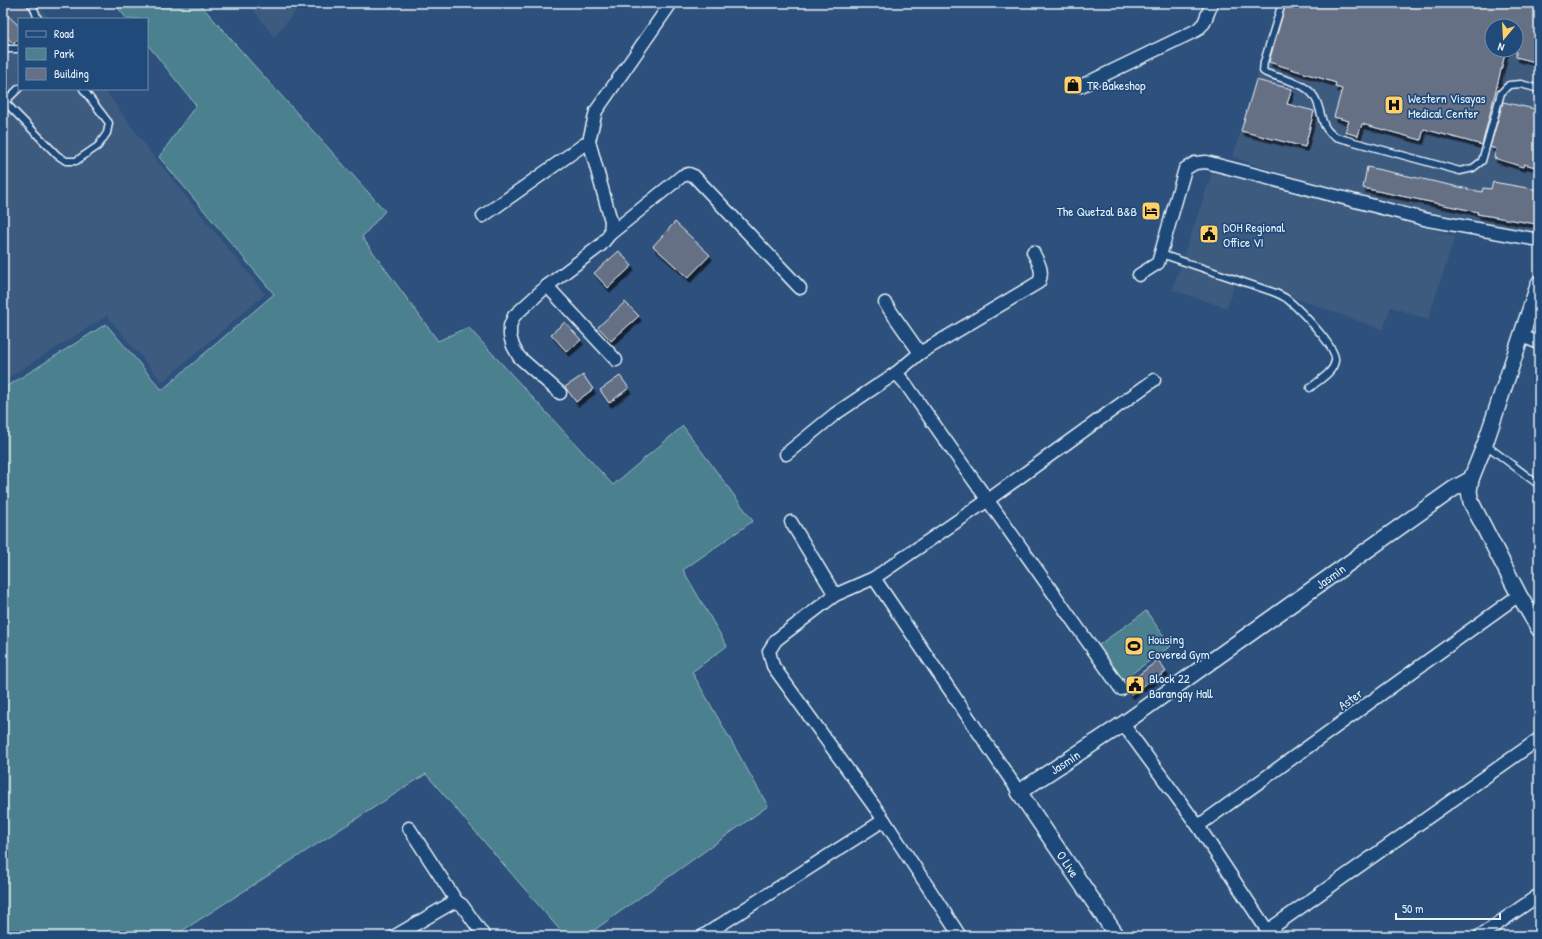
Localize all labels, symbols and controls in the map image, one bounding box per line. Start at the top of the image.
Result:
legend [18,18,148,90]
north arrow [1484,18,1524,58]
text: Road [54,25,74,42]
text: N [1496,40,1506,55]
text: Park [54,45,74,62]
text: Building [54,65,89,82]
shop icon: TR Bakeshop [1062,74,1084,96]
place label: TR Bakeshop [1087,76,1146,94]
place label: Western Visayas Medical Center [1408,89,1486,122]
hospital icon: Western Visayas Medical Center [1383,94,1405,116]
hotel icon: The Quetzal B&B [1140,200,1162,222]
place label: The Quetzal B&B [1057,202,1137,220]
place label: DOH Regional Office VI [1223,218,1285,251]
public building icon: DOH Regional Office VI [1198,223,1220,245]
street label: Jasmin [1312,559,1349,593]
place label: Housing Covered Gym [1148,630,1210,663]
sports icon: Housing Covered Gym [1123,635,1145,657]
place label: Block 22 Barangay Hall [1149,669,1213,702]
public building icon: Block 22 Barangay Hall [1124,674,1146,696]
street label: Aster [1334,684,1366,714]
street label: Jasmin [1046,745,1084,778]
street label: O Live [1053,847,1083,881]
scale bar [1396,895,1500,921]
text: 50 m [1402,900,1423,917]

